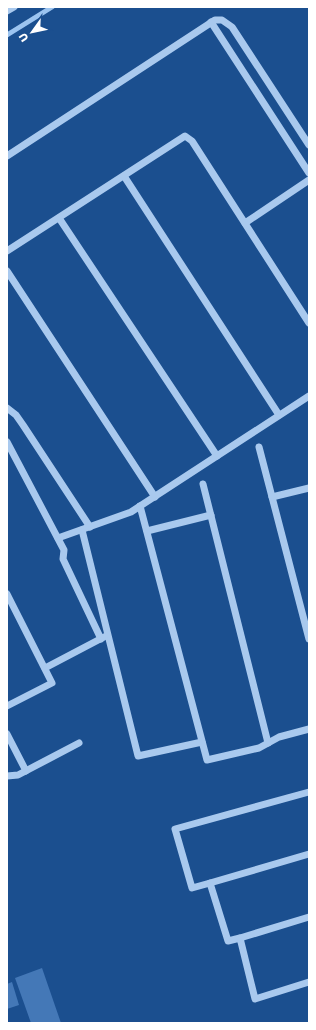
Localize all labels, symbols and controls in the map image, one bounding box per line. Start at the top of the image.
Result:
north arrow [12,12,52,52]
text: U [15,30,32,45]

